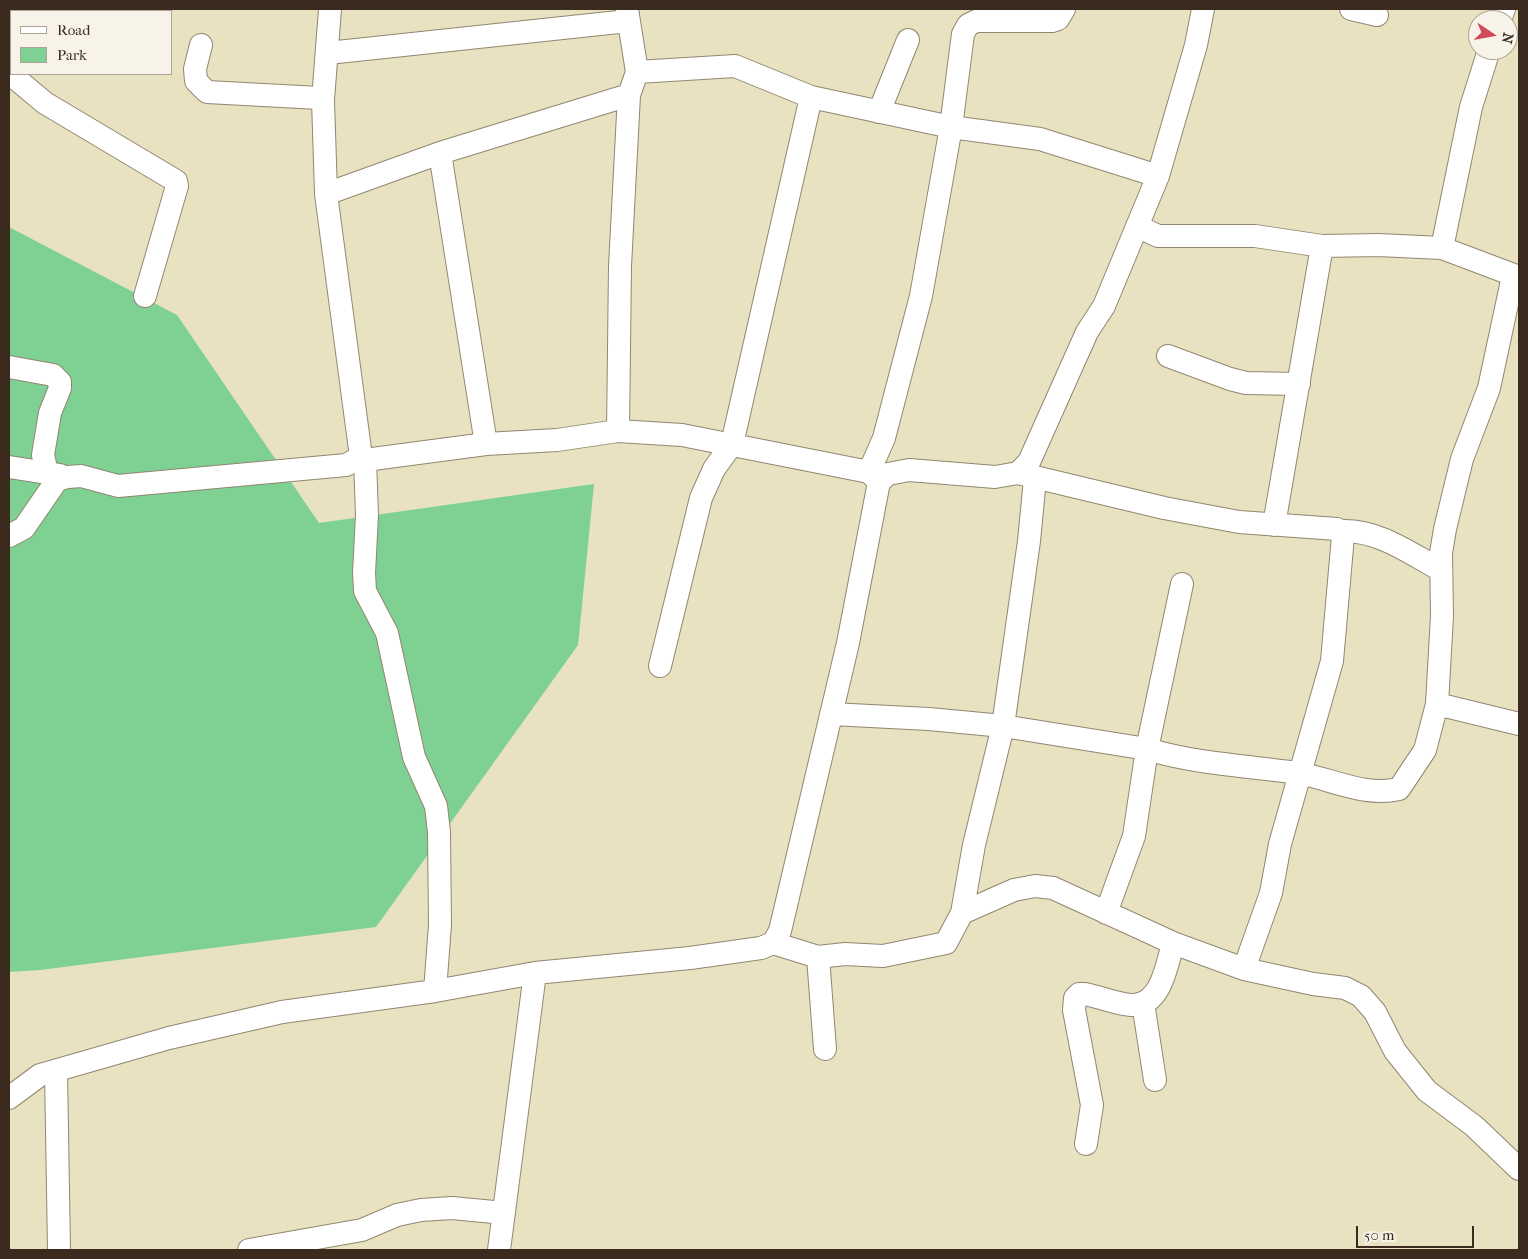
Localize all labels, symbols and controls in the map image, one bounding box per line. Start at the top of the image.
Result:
legend [10,10,172,75]
north arrow [1468,10,1518,60]
text: Road [57,21,90,39]
text: N [1498,31,1517,45]
text: Park [57,46,87,64]
scale bar [1358,1216,1476,1248]
text: 50 m [1364,1226,1394,1244]

